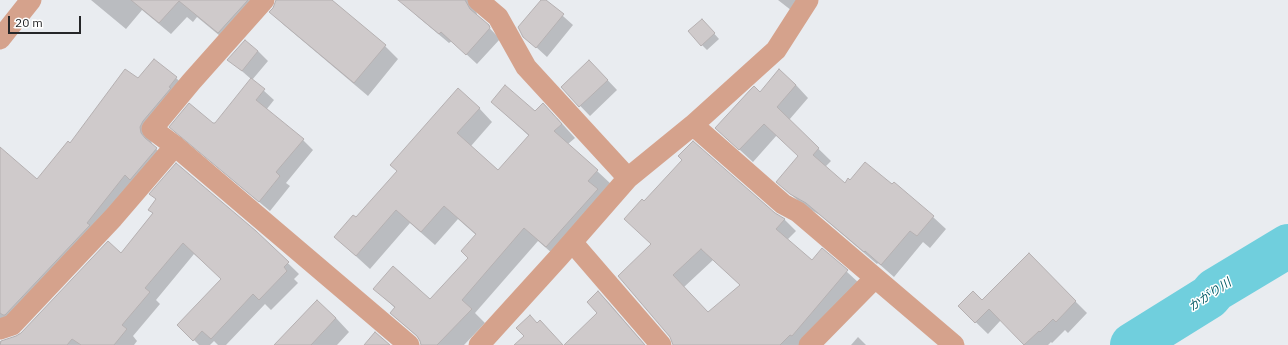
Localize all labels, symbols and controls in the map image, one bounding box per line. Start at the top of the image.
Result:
scale bar [10,8,83,34]
text: 20 m [15,15,43,30]
water label: かがり川 [1186,276,1234,314]

